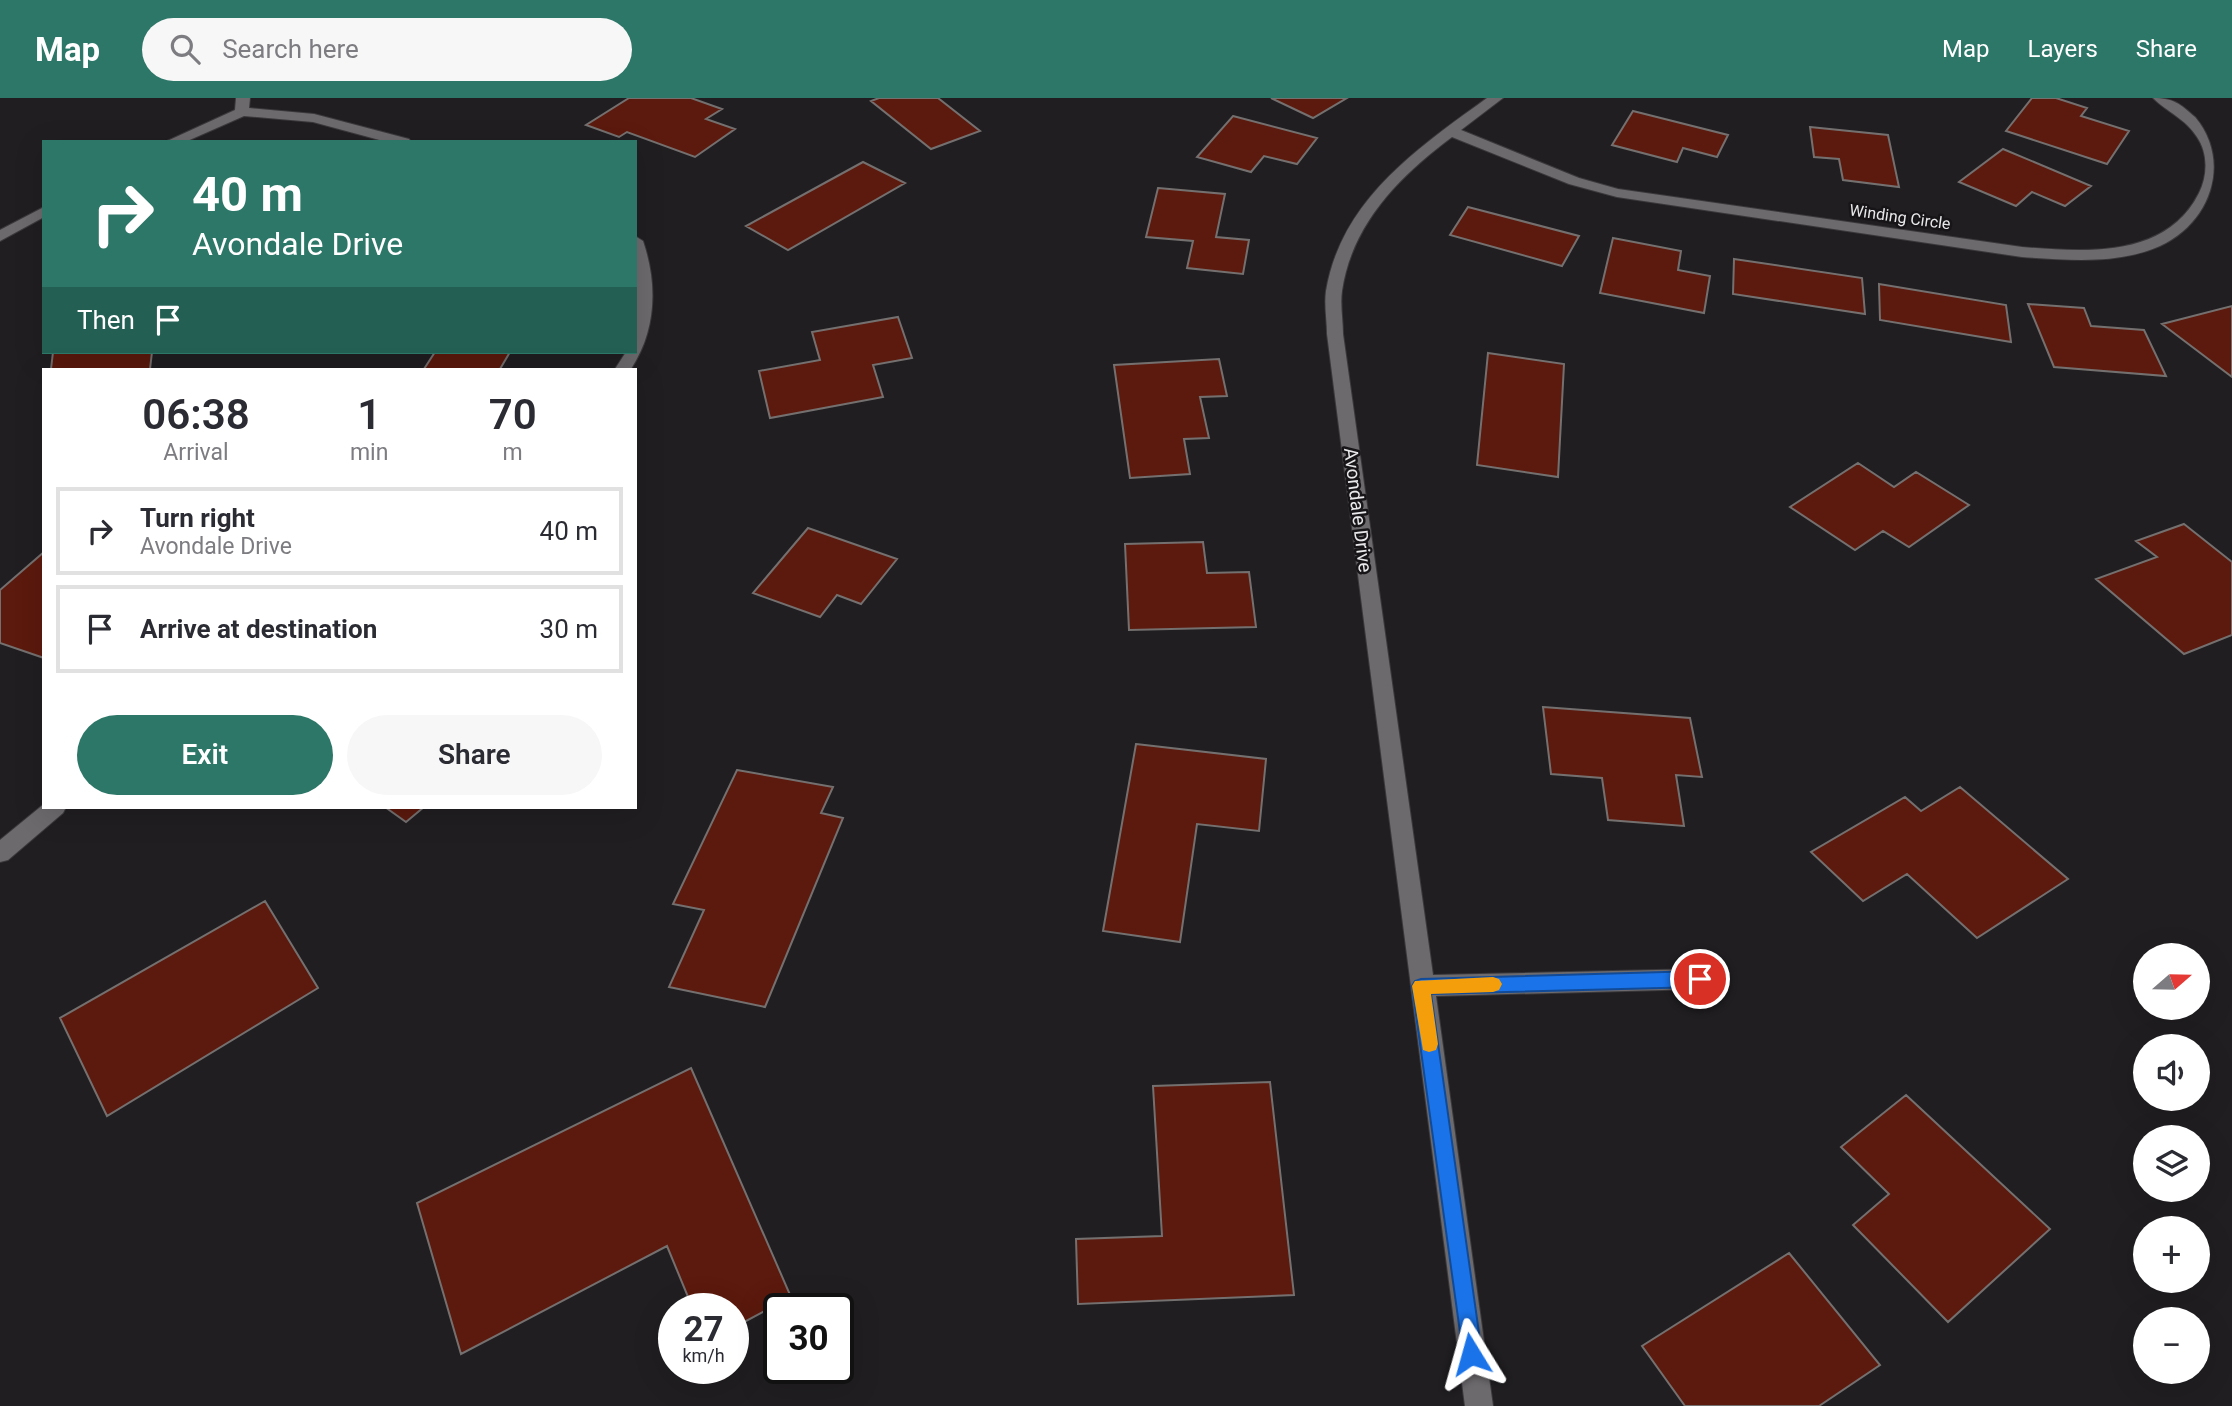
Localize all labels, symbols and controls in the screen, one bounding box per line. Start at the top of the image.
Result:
search box [142,18,632,81]
text: Map [35,30,100,69]
icon: search [166,30,204,68]
text: Search here [222,34,359,64]
text: Map [1942,35,1990,63]
text: Layers [2028,35,2098,63]
text: Share [2136,35,2197,63]
text: 40 m [192,166,303,223]
icon: right [77,168,168,259]
street label: Winding Circle [1848,200,1952,234]
text: Avondale Drive [192,225,403,263]
icon: arrive [149,301,187,339]
text: Then [77,305,135,335]
text: 06:38 [142,390,250,439]
text: 1 [357,390,381,439]
text: 70 [489,390,537,439]
text: Arrival [163,439,229,466]
text: min [350,439,388,466]
text: m [503,439,523,466]
street label: Avondale Drive [1339,446,1377,574]
text: Turn right [140,503,255,533]
icon: right [81,512,119,550]
text: 40 m [540,516,598,546]
text: Avondale Drive [140,533,292,560]
icon: arrive [81,610,119,648]
text: Arrive at destination [140,614,377,644]
text: 30 m [540,614,598,644]
button: Exit [77,715,333,795]
button: Share [347,715,602,795]
north arrow [2133,943,2210,1020]
map controls [2133,943,2210,1384]
pin [1670,949,1730,1009]
icon: arrive [1681,960,1719,998]
button: sound [2133,1034,2210,1111]
button: layers [2133,1125,2210,1202]
button: + [2133,1216,2210,1293]
speed limit sign: 30 [763,1293,854,1384]
button: − [2133,1307,2210,1384]
text: 27 [683,1309,724,1350]
position arrow [1434,1317,1508,1391]
text: km/h [682,1345,725,1366]

